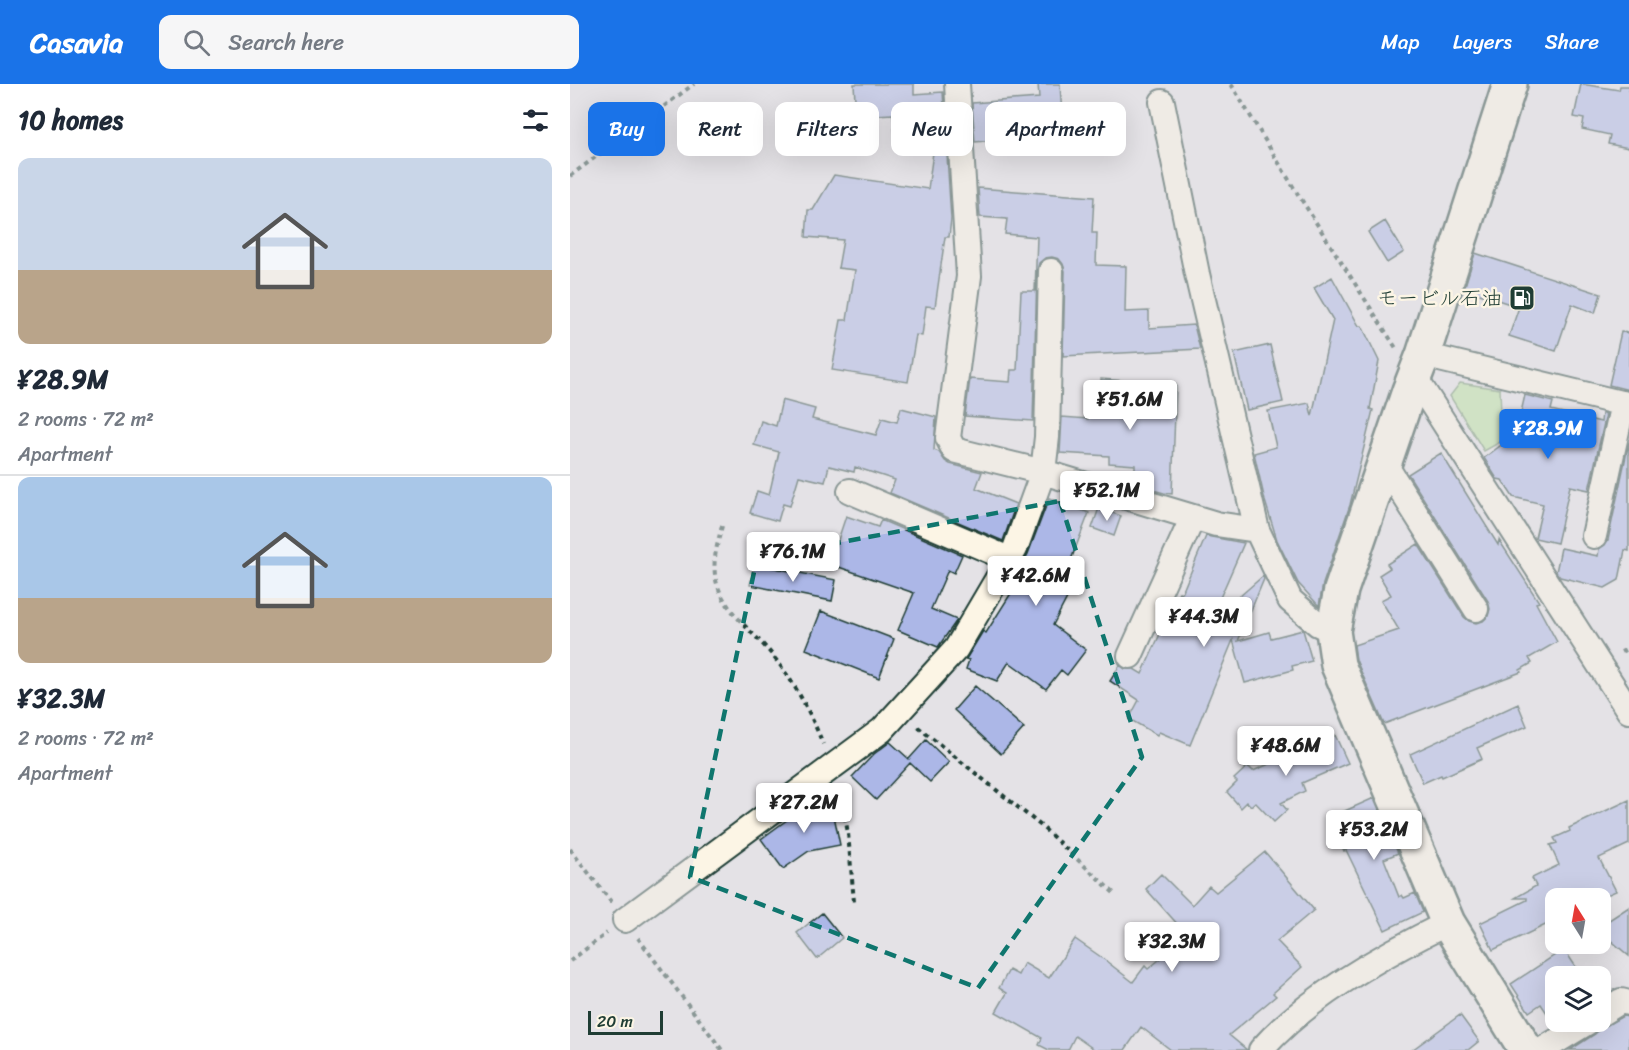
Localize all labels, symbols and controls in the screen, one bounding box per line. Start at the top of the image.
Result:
search box [159,15,579,69]
text: Casavia [30,18,123,67]
text: Search here [228,23,344,62]
text: Map [1381,23,1420,61]
text: Layers [1453,23,1512,61]
text: Share [1545,23,1599,61]
icon: search [180,26,213,59]
text: 10 homes [18,97,123,143]
chip: Buy [588,102,665,156]
chip: Rent [677,102,763,156]
chip: Filters [775,102,879,156]
chip: New [891,102,973,156]
chip: Apartment [985,102,1126,156]
icon: filters [519,104,552,137]
icon: home [231,197,339,305]
place label: モービル石油 [1376,279,1502,317]
fuel station icon: モービル石油 [1507,283,1537,313]
text: ¥28.9M [18,356,108,402]
pin: ¥51.6M [1081,380,1179,431]
text: ¥51.6M [1097,382,1163,417]
text: 2 rooms · 72 m² [18,402,154,437]
pin: ¥28.9M [1499,409,1597,460]
text: ¥28.9M [1513,411,1583,446]
text: Apartment [18,437,112,472]
pin: ¥52.1M [1058,471,1156,522]
text: ¥52.1M [1074,473,1140,508]
icon: home [231,516,339,624]
pin: ¥76.1M [744,532,842,583]
text: ¥76.1M [761,534,825,569]
pin: ¥42.6M [987,556,1085,607]
text: ¥42.6M [1002,558,1070,593]
pin: ¥44.3M [1155,597,1253,648]
text: ¥44.3M [1169,599,1239,634]
text: ¥32.3M [18,675,105,721]
text: 2 rooms · 72 m² [18,721,154,756]
pin: ¥48.6M [1237,726,1335,777]
text: ¥48.6M [1251,728,1321,763]
text: Apartment [18,756,112,791]
pin: ¥27.2M [755,783,853,834]
text: ¥27.2M [770,785,838,820]
pin: ¥53.2M [1325,810,1423,861]
text: ¥53.2M [1340,812,1408,847]
north arrow [1545,888,1611,954]
map controls [1545,888,1611,1032]
pin: ¥32.3M [1123,922,1221,973]
text: ¥32.3M [1139,924,1205,959]
button: layers [1545,966,1611,1032]
text: 20 m [597,1007,633,1036]
scale bar [588,1008,663,1036]

